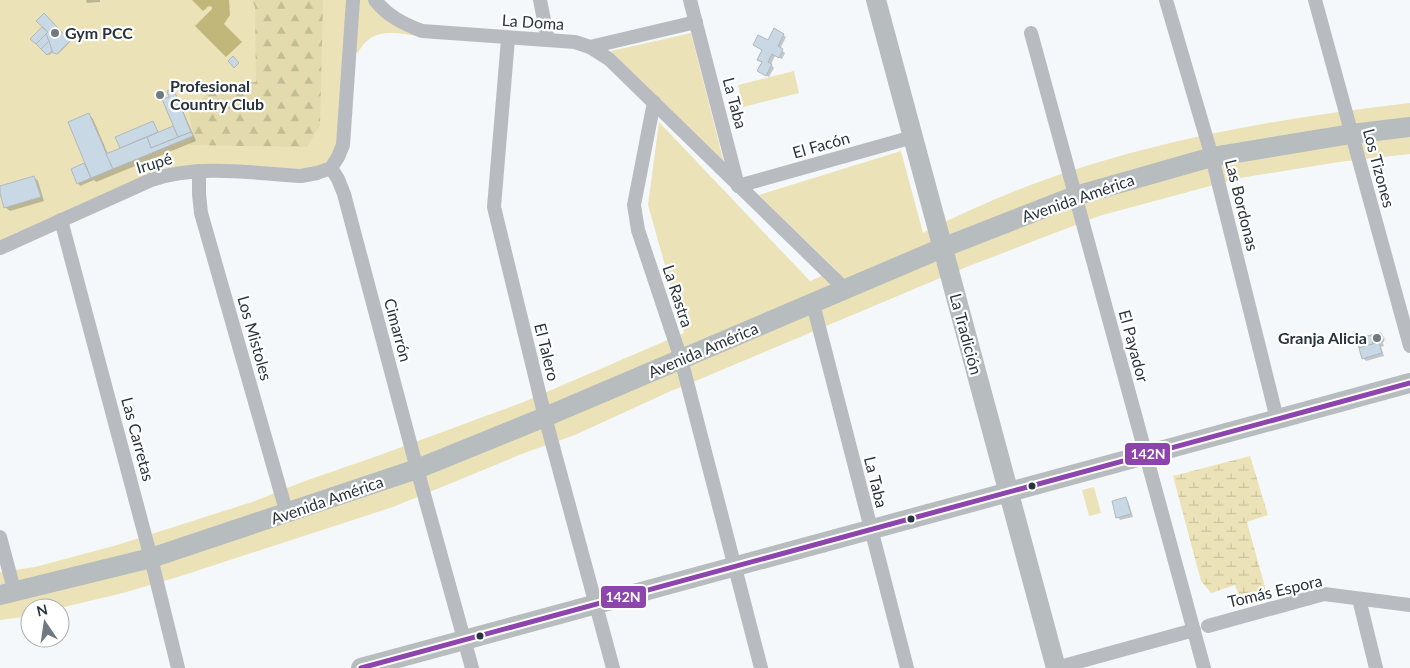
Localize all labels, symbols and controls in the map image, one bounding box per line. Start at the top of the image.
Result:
street label: La Doma [501,10,565,33]
place label: Gym PCC [65,23,133,42]
marker: Gym PCC [49,27,61,39]
street label: La Taba [720,75,751,131]
place label: Profesional Country Club [170,76,264,113]
marker: Profesional Country Club [154,89,166,101]
street label: Los Tizones [1360,126,1399,209]
street label: El Facón [790,127,852,162]
street label: Irupé [134,148,174,177]
street label: Las Bordonas [1222,157,1263,253]
street label: Avenida América [1019,169,1137,226]
street label: La Rastra [659,262,697,329]
street label: La Tradición [947,291,986,377]
street label: Los Mistoles [234,293,277,382]
street label: Cimarrón [381,296,416,364]
street label: El Payador [1116,308,1153,384]
street label: Avenida América [645,318,761,381]
street label: El Talero [531,321,564,383]
place label: Granja Alicia [1278,328,1367,347]
marker: Granja Alicia [1371,332,1383,344]
street label: Las Carretas [118,395,159,483]
line badge: 142N [1124,442,1171,466]
text: 142N [1130,445,1166,462]
street label: La Taba [861,454,892,510]
street label: Avenida América [268,471,386,528]
unlabelled marker [1027,481,1037,491]
unlabelled marker [906,514,916,524]
street label: Tomás Espora [1226,570,1324,611]
line badge: 142N [600,585,647,609]
text: 142N [605,588,641,605]
north arrow [20,598,70,648]
text: N [35,600,49,619]
unlabelled marker [475,631,485,641]

